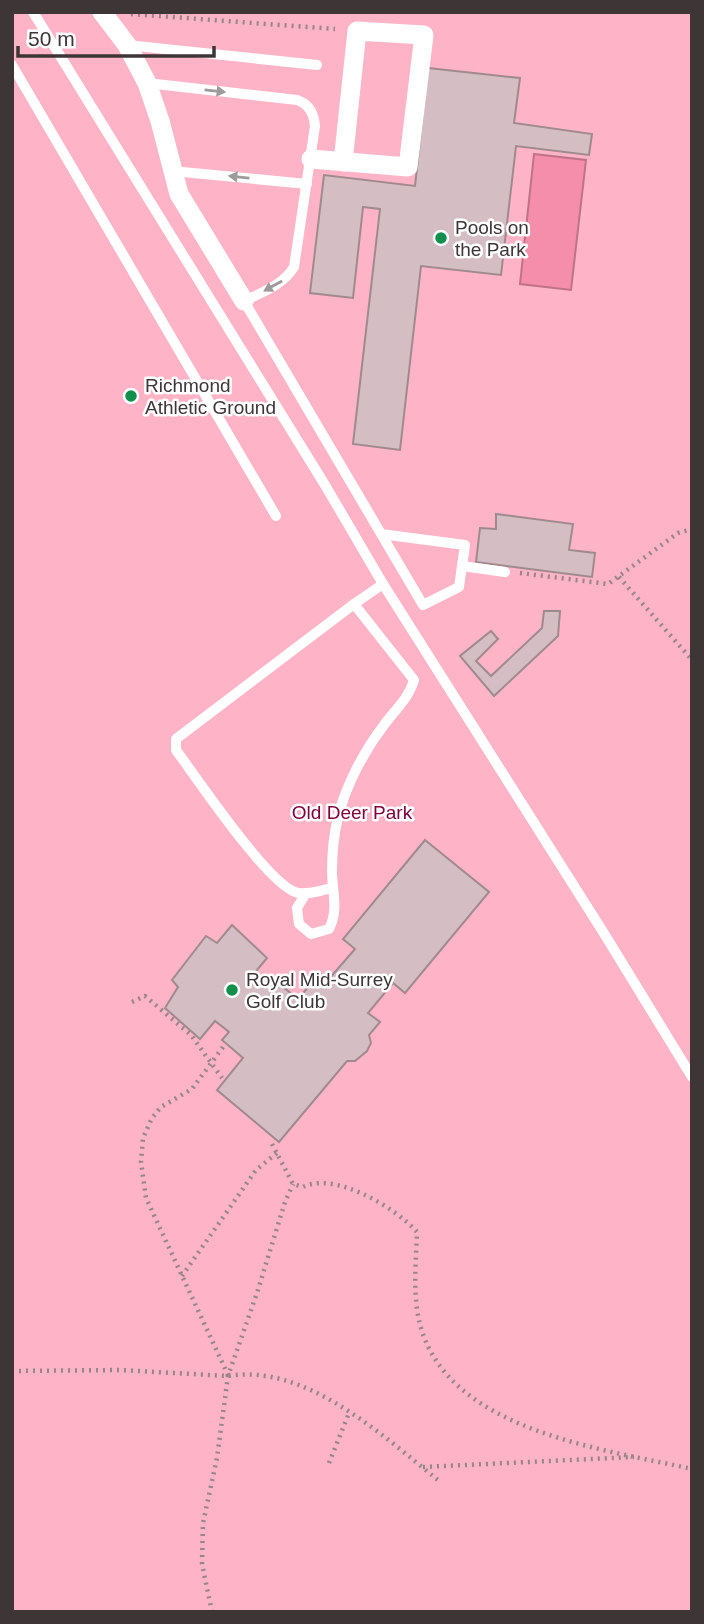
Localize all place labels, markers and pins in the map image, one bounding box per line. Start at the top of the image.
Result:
place label: Pools on the Park [455,217,529,260]
marker: Pools on the Park [433,230,449,246]
place label: Richmond Athletic Ground [145,375,276,418]
marker: Richmond Athletic Ground [123,388,139,404]
place label: Royal Mid-Surrey Golf Club [246,969,393,1012]
marker: Royal Mid-Surrey Golf Club [224,982,240,998]

